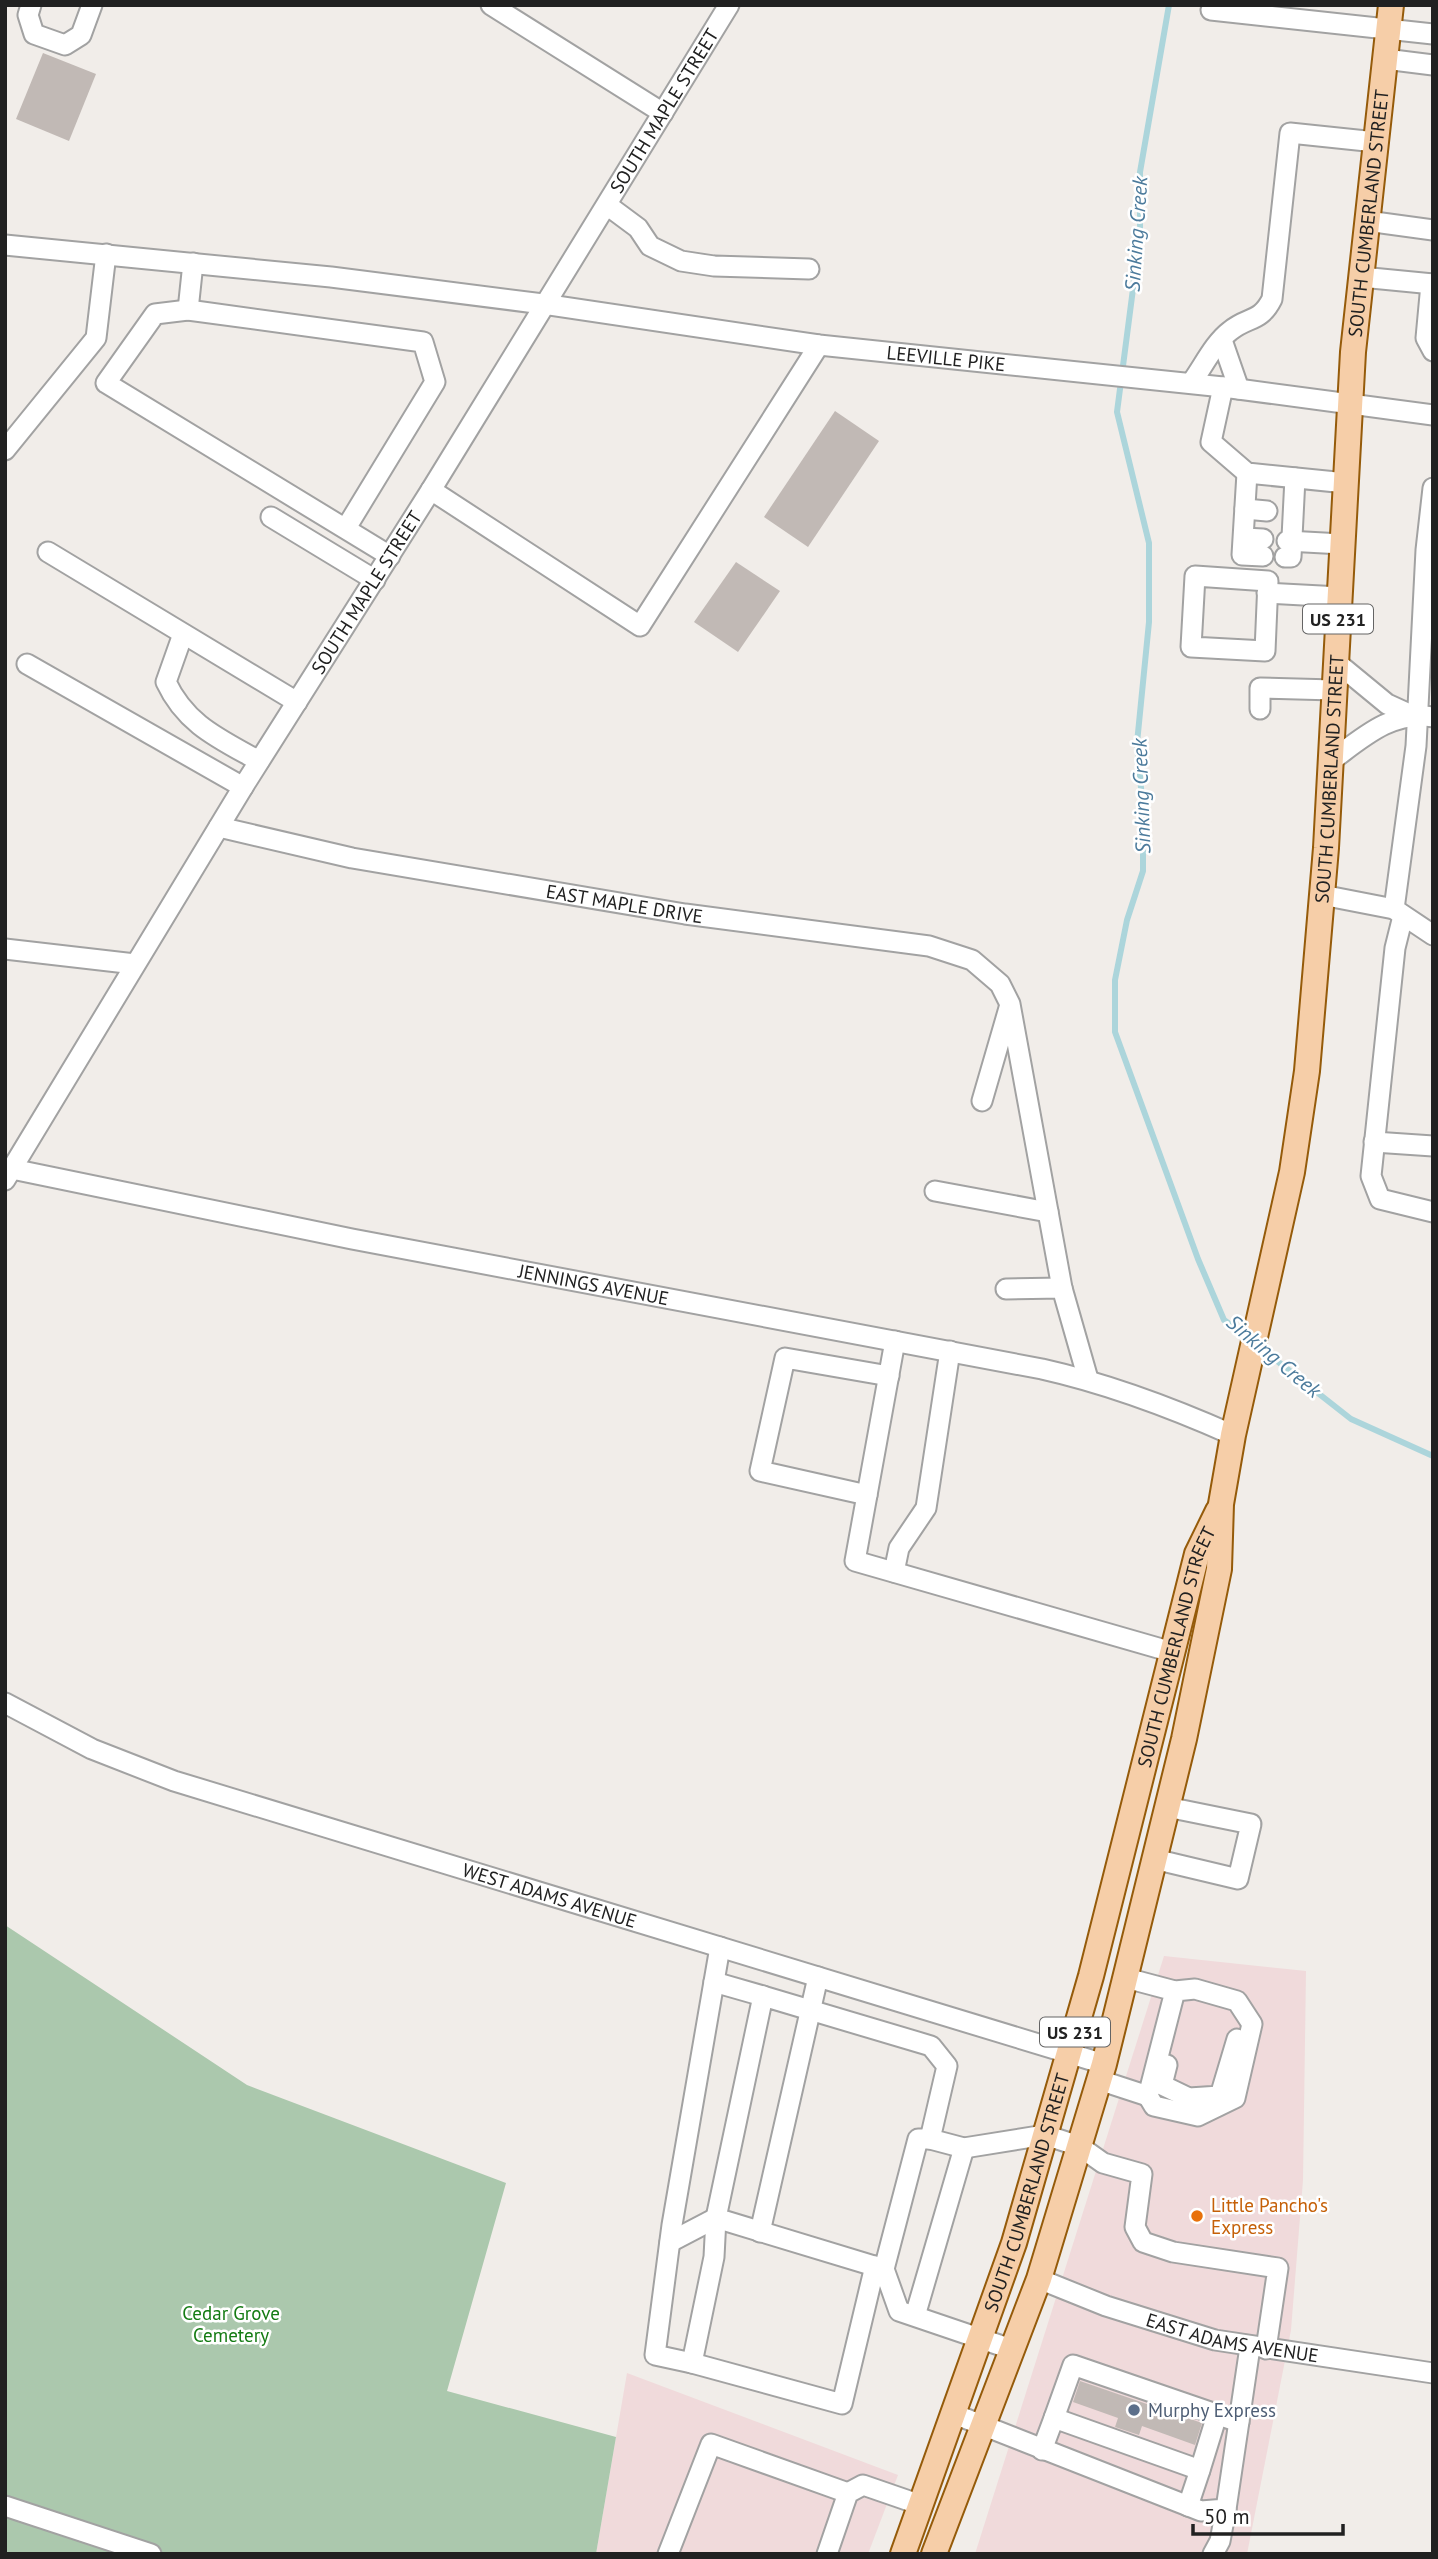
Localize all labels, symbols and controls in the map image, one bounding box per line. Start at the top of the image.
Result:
street label: SOUTH MAPLE STREET [604,24,724,197]
street label: SOUTH CUMBERLAND STREET [1343,88,1394,338]
water label: Sinking Creek [1119,174,1154,293]
street label: LEEVILLE PIKE [885,340,1007,376]
street label: SOUTH MAPLE STREET [306,506,427,678]
road number: US 231 [1303,604,1373,634]
street label: SOUTH CUMBERLAND STREET [1309,653,1349,904]
water label: Sinking Creek [1125,736,1157,854]
street label: EAST MAPLE DRIVE [545,879,704,928]
street label: JENNINGS AVENUE [515,1258,671,1310]
water label: Sinking Creek [1221,1309,1328,1404]
street label: SOUTH CUMBERLAND STREET [1132,1522,1221,1770]
street label: WEST ADAMS AVENUE [460,1858,639,1933]
road number: US 231 [1040,2018,1110,2046]
street label: SOUTH CUMBERLAND STREET [978,2070,1075,2316]
place label: Little Pancho's Express [1211,2193,1328,2239]
marker: Little Pancho's Express [1189,2208,1205,2224]
park label: Cedar Grove Cemetery [182,2301,280,2347]
street label: EAST ADAMS AVENUE [1143,2307,1320,2368]
place label: Murphy Express [1148,2398,1276,2422]
marker: Murphy Express [1126,2402,1142,2418]
scale bar [1193,2492,1344,2536]
text: 50 m [1204,2503,1250,2530]

